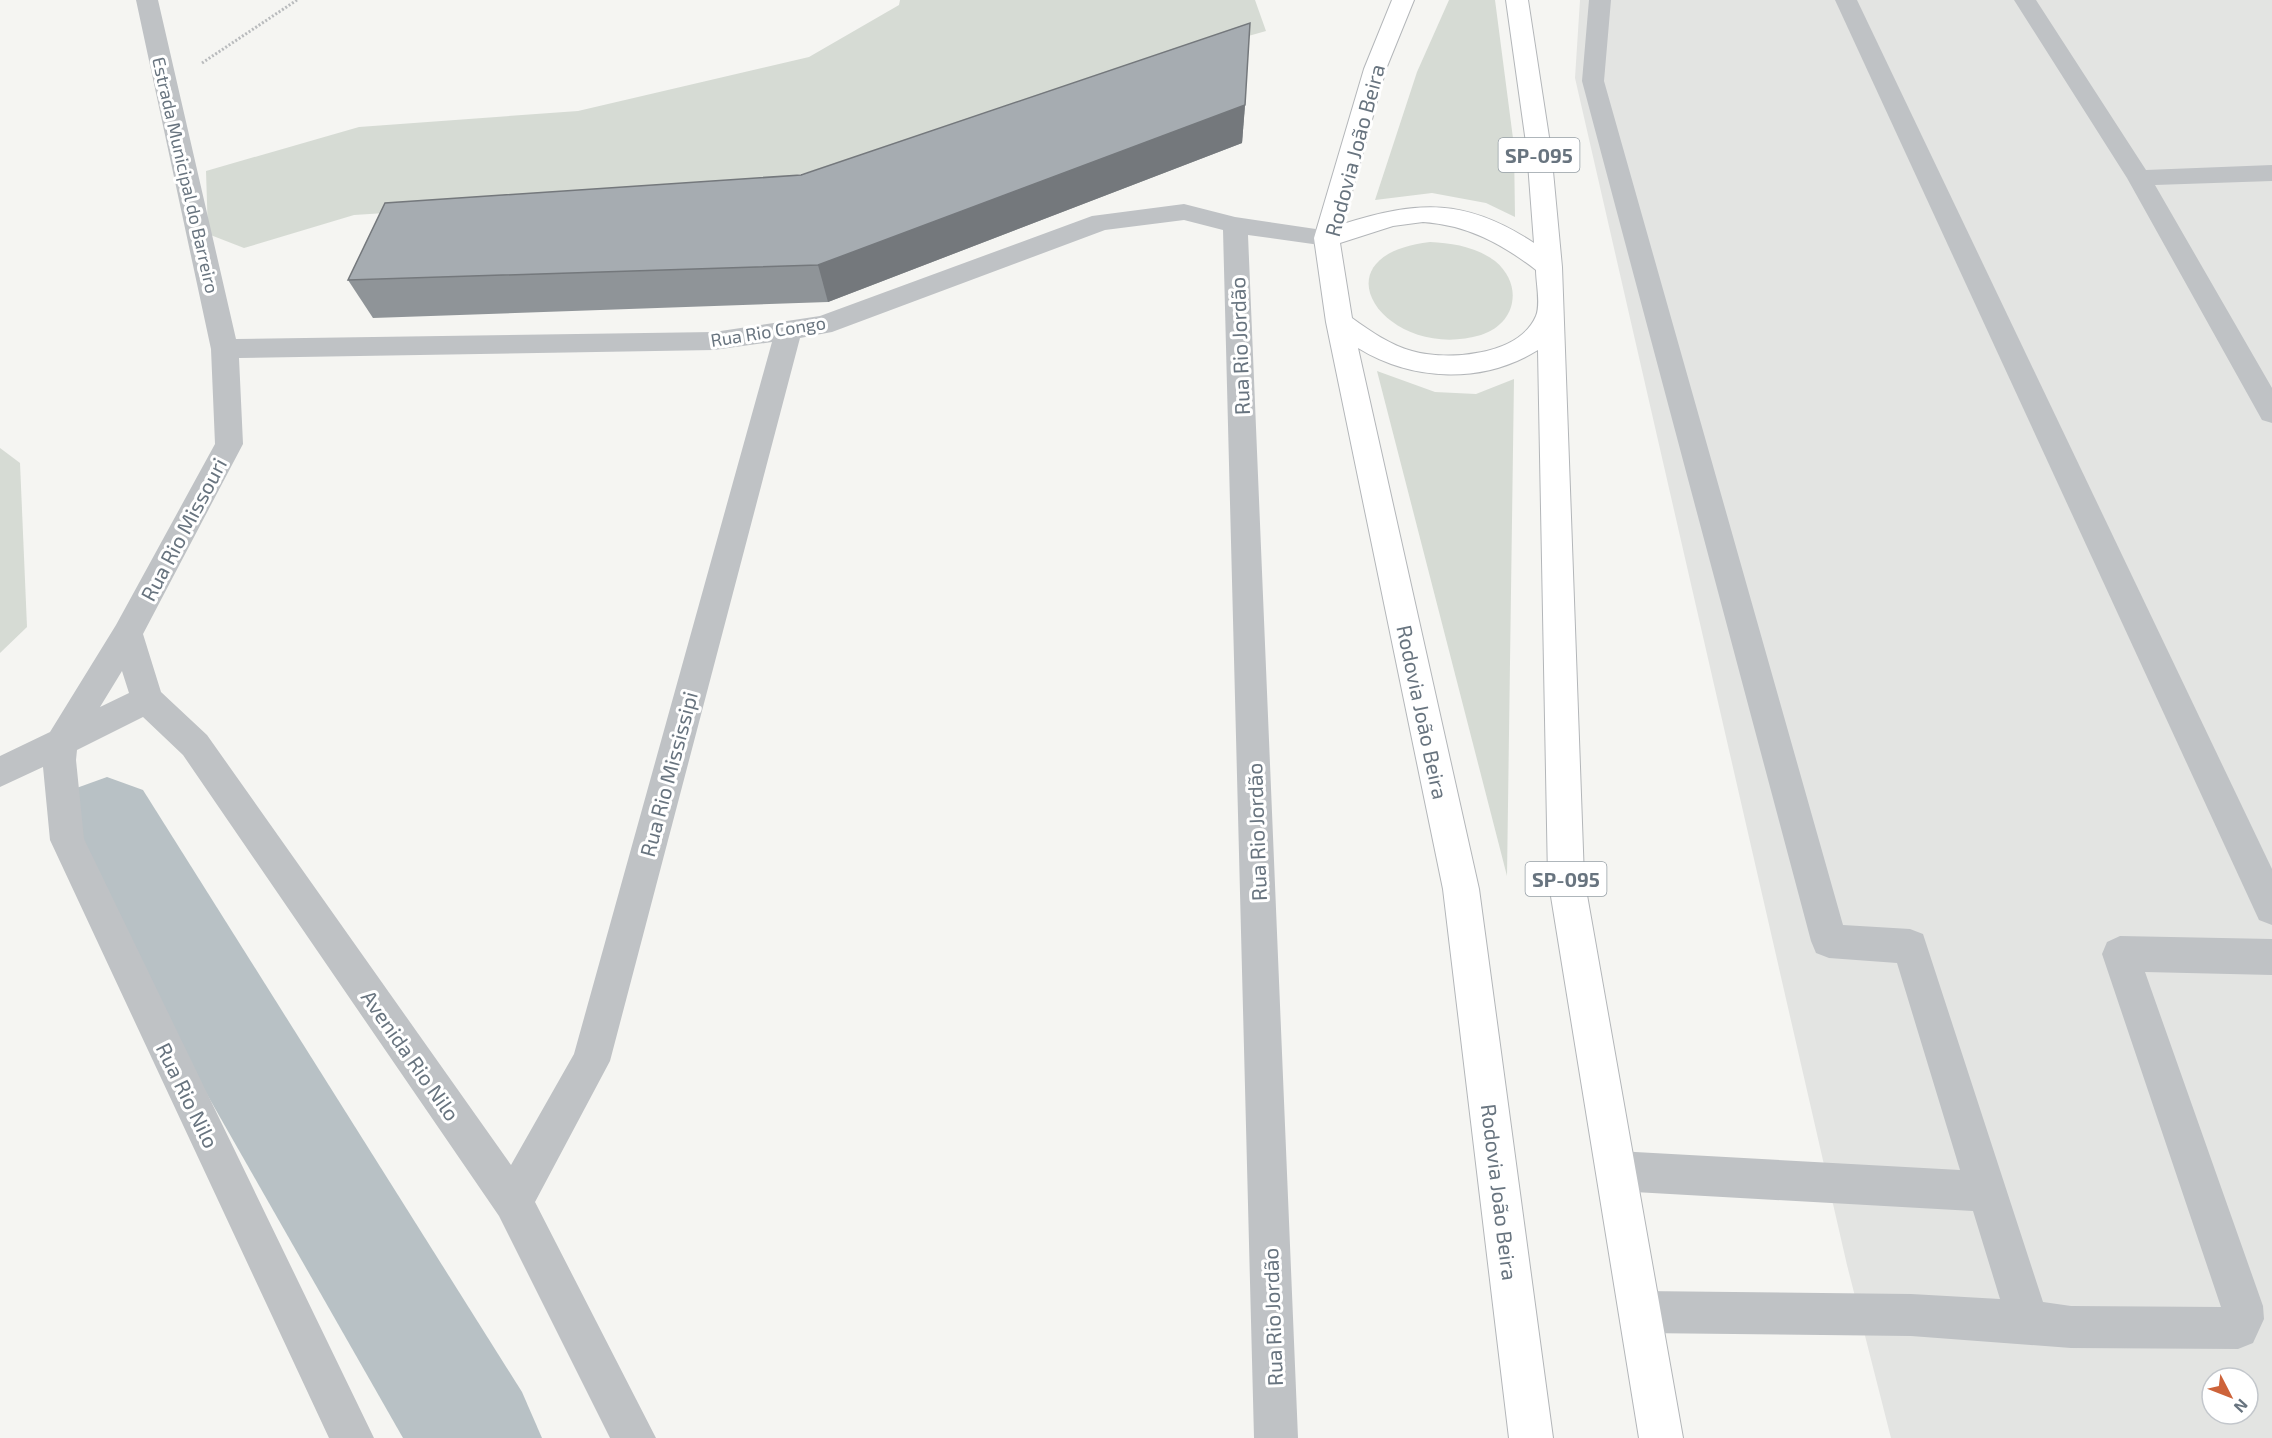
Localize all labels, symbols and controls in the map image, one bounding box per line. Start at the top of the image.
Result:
street label: Estrada Municipal do Barreiro [148,55,224,295]
street label: Rodovia João Beira [1319,61,1389,239]
road number: SP-095 [1498,138,1580,172]
street label: Rua Rio Jordão [1224,276,1254,416]
street label: Rua Rio Congo [709,311,827,351]
street label: Rua Rio Missouri [135,453,231,605]
street label: Rodovia João Beira [1392,623,1454,801]
street label: Rua Rio Mississipi [634,689,702,859]
street label: Rua Rio Jordão [1241,762,1271,902]
road number: SP-095 [1526,862,1606,896]
street label: Avenida Rio Nilo [357,985,465,1125]
street label: Rua Rio Nilo [152,1038,224,1152]
street label: Rodovia João Beira [1477,1102,1523,1282]
street label: Rua Rio Jordão [1257,1247,1287,1387]
north arrow [2200,1366,2260,1426]
text: N [2231,1396,2252,1417]

